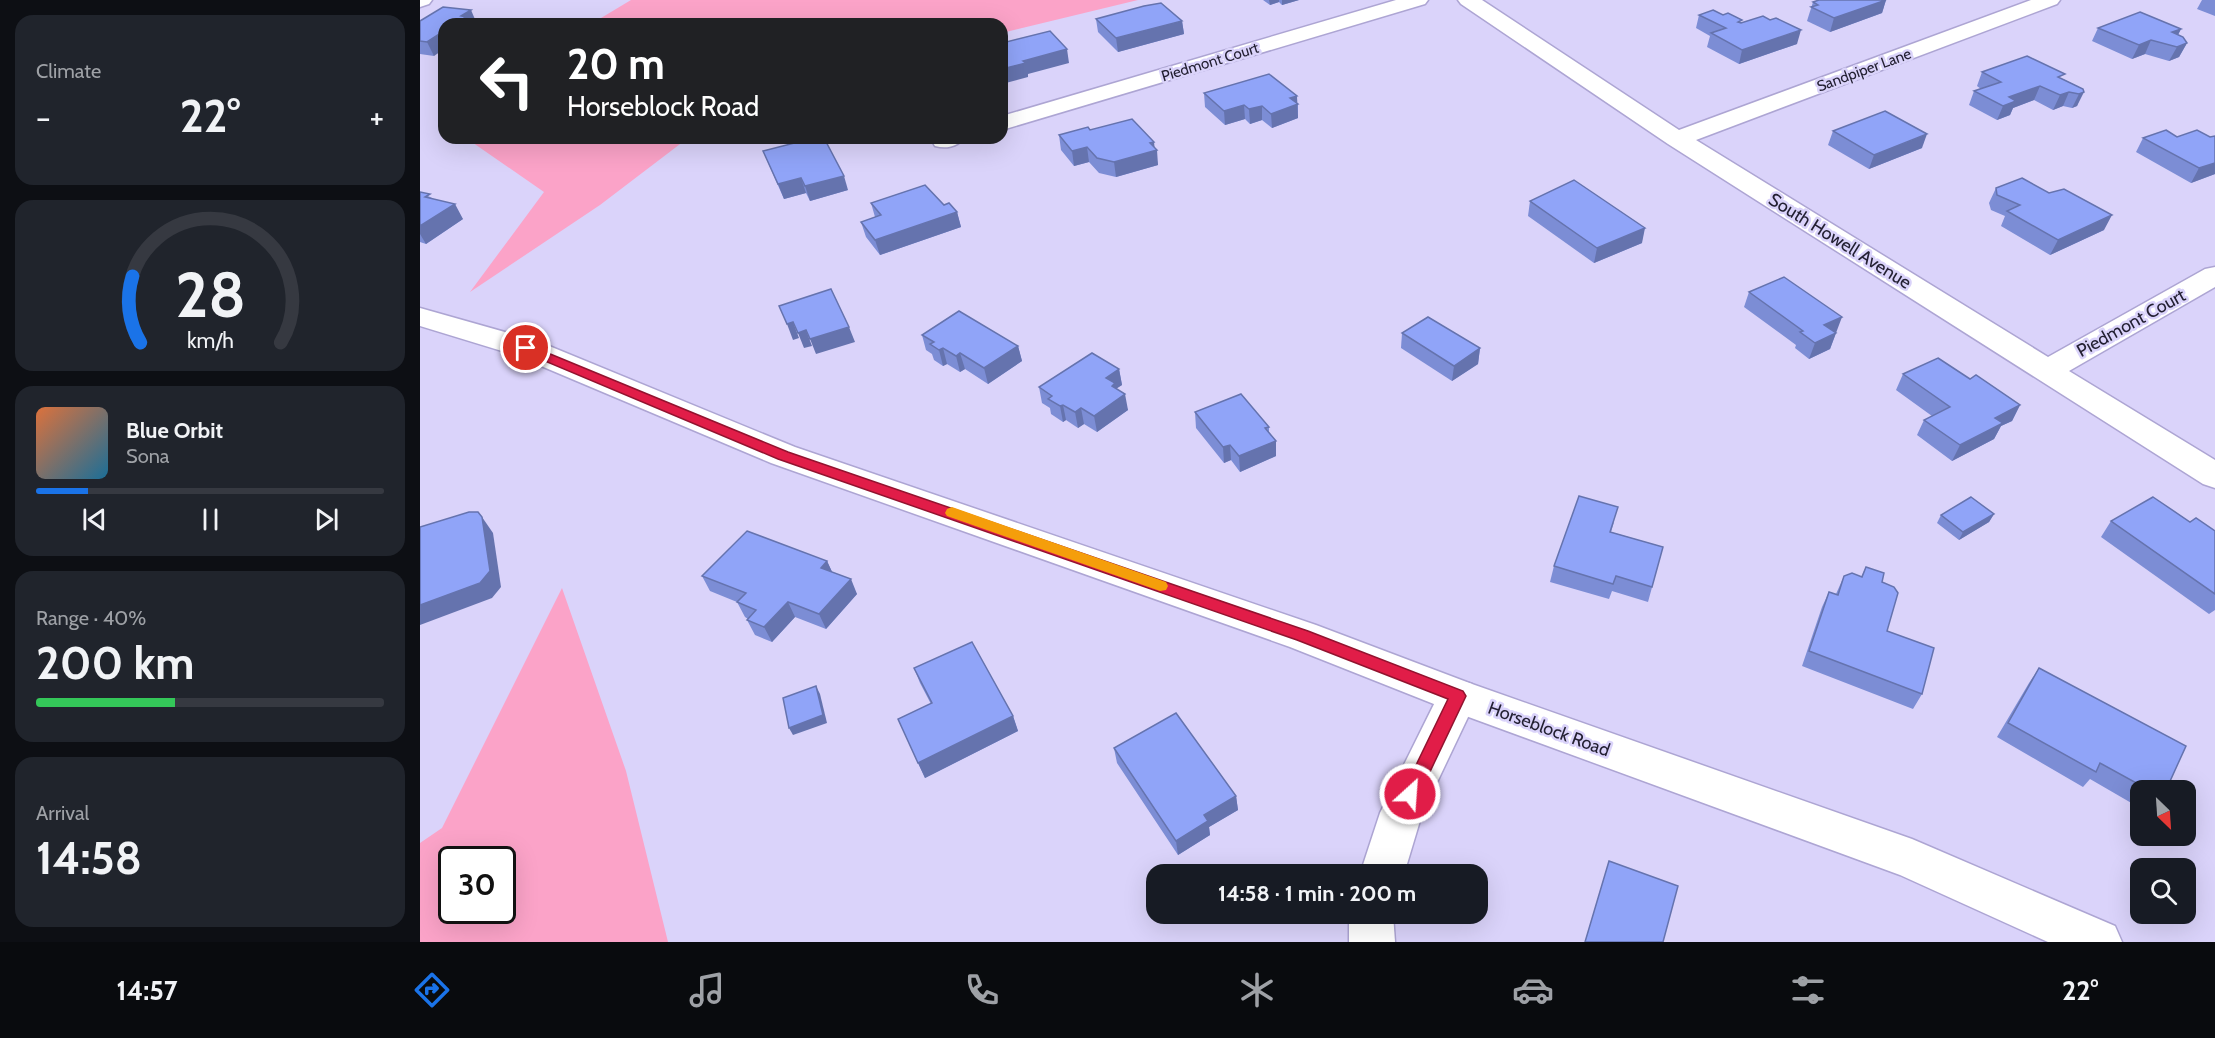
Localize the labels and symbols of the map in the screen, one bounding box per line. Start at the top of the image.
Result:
street label: Piedmont Court [1159,39,1261,85]
street label: Sandpiper Lane [1814,44,1914,95]
street label: South Howell Avenue [1765,188,1915,294]
street label: Piedmont Court [2073,284,2189,362]
pin [500,322,551,373]
street label: Horseblock Road [1485,697,1613,761]
position arrow [1378,762,1442,826]
north arrow [2130,780,2196,846]
speed limit sign: 30 [438,846,516,924]

